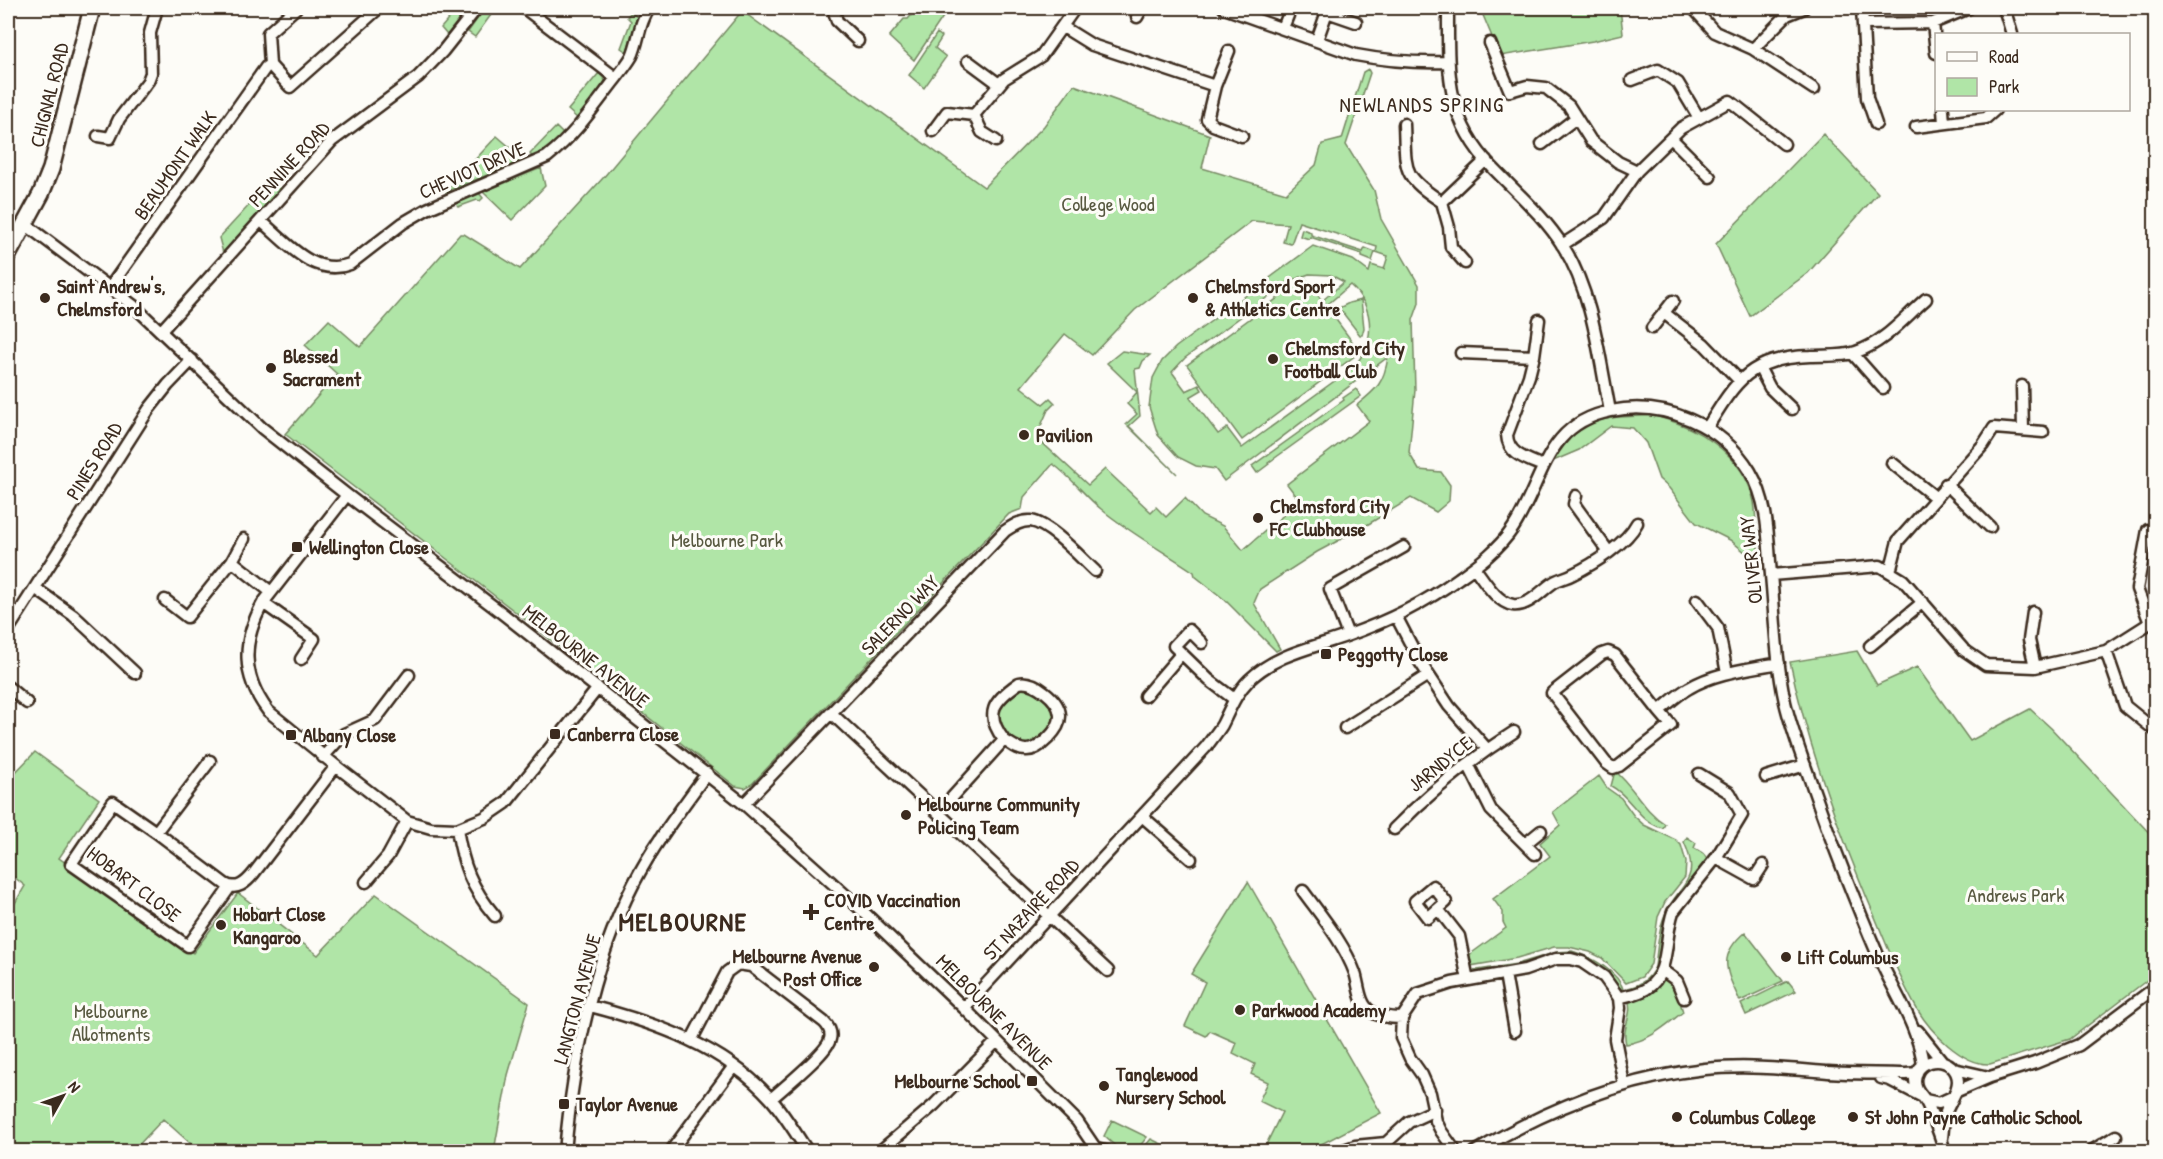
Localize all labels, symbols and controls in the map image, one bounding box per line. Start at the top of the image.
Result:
legend [1935,33,2130,111]
street label: CHIGNAL ROAD [23,39,75,150]
text: Road [1989,44,2019,69]
text: Park [1989,74,2020,99]
district label: NEWLANDS SPRING [1339,90,1505,119]
street label: BEAUMONT WALK [127,104,222,225]
street label: PENNINE ROAD [242,115,336,212]
street label: CHEVIOT DRIVE [414,134,529,205]
park label: College Wood [1061,190,1155,217]
place label: Saint Andrew's, Chelmsford [57,272,166,322]
place label: Chelmsford Sport & Athletics Centre [1205,272,1340,322]
marker: Saint Andrew's, Chelmsford [38,291,52,305]
marker: Chelmsford Sport & Athletics Centre [1186,291,1200,305]
place label: Chelmsford City Football Club [1284,334,1406,384]
place label: Blessed Sacrament [283,342,362,392]
marker: Chelmsford City Football Club [1266,352,1280,366]
marker: Blessed Sacrament [264,361,278,375]
street label: PINES ROAD [59,416,128,505]
place label: Pavilion [1036,421,1093,448]
marker: Pavilion [1017,428,1031,442]
place label: Chelmsford City FC Clubhouse [1269,492,1391,542]
marker: Chelmsford City FC Clubhouse [1251,511,1265,525]
street label: OLIVER WAY [1732,515,1769,605]
park label: Melbourne Park [671,526,783,553]
place label: Wellington Close [309,533,429,561]
marker: Wellington Close [290,540,304,554]
street label: SALERNO WAY [855,569,945,661]
street label: MELBOURNE AVENUE [517,598,655,714]
place label: Peggotty Close [1338,640,1448,668]
marker: Peggotty Close [1319,647,1333,661]
place label: Canberra Close [567,720,679,747]
place label: Albany Close [303,721,396,749]
marker: Canberra Close [548,727,562,741]
marker: Albany Close [284,728,298,742]
street label: JARNDYCE [1402,729,1477,798]
place label: Melbourne Community Policing Team [918,790,1080,841]
marker: Melbourne Community Policing Team [899,808,913,822]
street label: HOBART CLOSE [82,839,187,928]
street label: ST NAZAIRE ROAD [976,852,1085,965]
park label: Andrews Park [1967,881,2065,908]
place label: COVID Vaccination Centre [824,886,961,936]
place label: Hobart Close Kangaroo [233,900,326,951]
marker: COVID Vaccination Centre [802,903,820,921]
district label: MELBOURNE [618,904,748,939]
marker: Hobart Close Kangaroo [214,918,228,932]
street label: LANGTON AVENUE [546,931,607,1067]
place label: Melbourne Avenue Post Office [733,942,862,992]
place label: Lift Columbus [1798,943,1899,970]
street label: MELBOURNE AVENUE [930,948,1058,1076]
marker: Lift Columbus [1779,950,1793,964]
marker: Melbourne Avenue Post Office [867,960,881,974]
place label: Parkwood Academy [1252,996,1387,1024]
park label: Melbourne Allotments [72,997,151,1047]
marker: Parkwood Academy [1233,1003,1247,1017]
place label: Tanglewood Nursery School [1115,1060,1226,1111]
north arrow [33,1066,93,1126]
place label: Melbourne School [894,1067,1021,1094]
marker: Melbourne School [1025,1074,1039,1088]
text: N [63,1076,86,1097]
marker: Tanglewood Nursery School [1097,1079,1111,1093]
place label: Taylor Avenue [575,1090,678,1118]
marker: Taylor Avenue [557,1097,571,1111]
place label: Columbus College [1689,1103,1816,1131]
place label: St John Payne Catholic School [1865,1103,2082,1131]
marker: Columbus College [1670,1110,1684,1124]
marker: St John Payne Catholic School [1846,1110,1860,1124]

